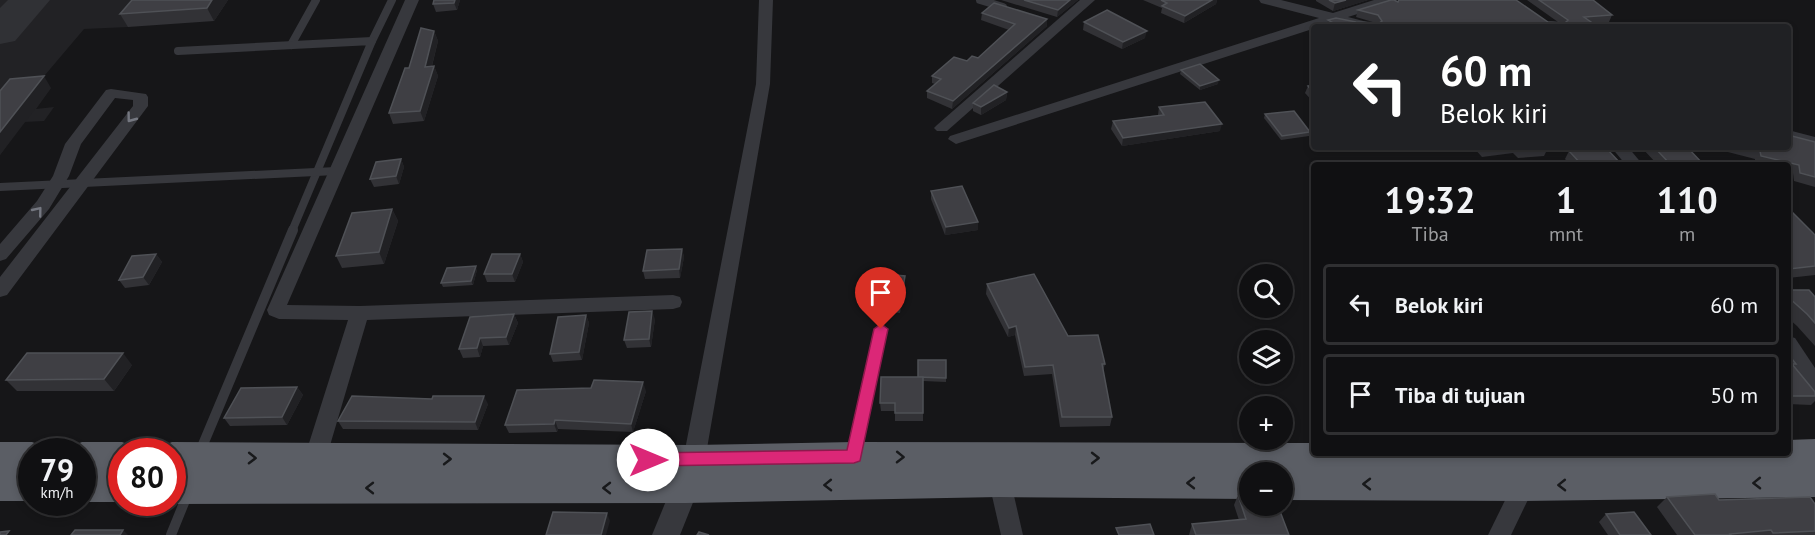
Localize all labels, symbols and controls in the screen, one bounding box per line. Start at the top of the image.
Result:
text: 60 m [1440,43,1532,98]
icon: left [1341,48,1419,126]
text: Belok kiri [1440,96,1548,130]
one-way arrow [127,111,138,122]
text: 19:32 [1384,176,1476,223]
text: 1 [1556,176,1576,223]
text: 110 [1656,176,1718,223]
one-way arrow [30,207,41,218]
text: Tiba [1411,221,1449,247]
text: mnt [1549,221,1583,247]
text: m [1679,221,1695,247]
map controls [1239,264,1293,516]
button: search [1239,264,1293,318]
pin [855,267,906,329]
icon: arrive [864,276,897,309]
icon: left [1344,288,1377,321]
text: Belok kiri [1395,291,1484,319]
text: 60 m [1710,291,1758,319]
button: layers [1239,330,1293,384]
icon: arrive [1344,378,1377,411]
text: Tiba di tujuan [1395,381,1525,409]
text: 50 m [1710,381,1758,409]
button: + [1239,396,1293,450]
position arrow [616,428,680,492]
speed limit sign: 80 [108,438,186,516]
text: 79 [40,450,74,489]
one-way arrow [895,451,904,463]
one-way arrow [247,452,256,464]
one-way arrow [1090,452,1099,464]
one-way arrow [442,453,451,465]
button: − [1239,462,1293,516]
one-way arrow [1752,476,1761,489]
one-way arrow [1187,477,1196,489]
one-way arrow [1362,478,1371,490]
one-way arrow [824,479,833,491]
one-way arrow [1557,479,1566,491]
one-way arrow [365,482,374,494]
one-way arrow [602,482,611,494]
text: km/h [41,483,73,502]

